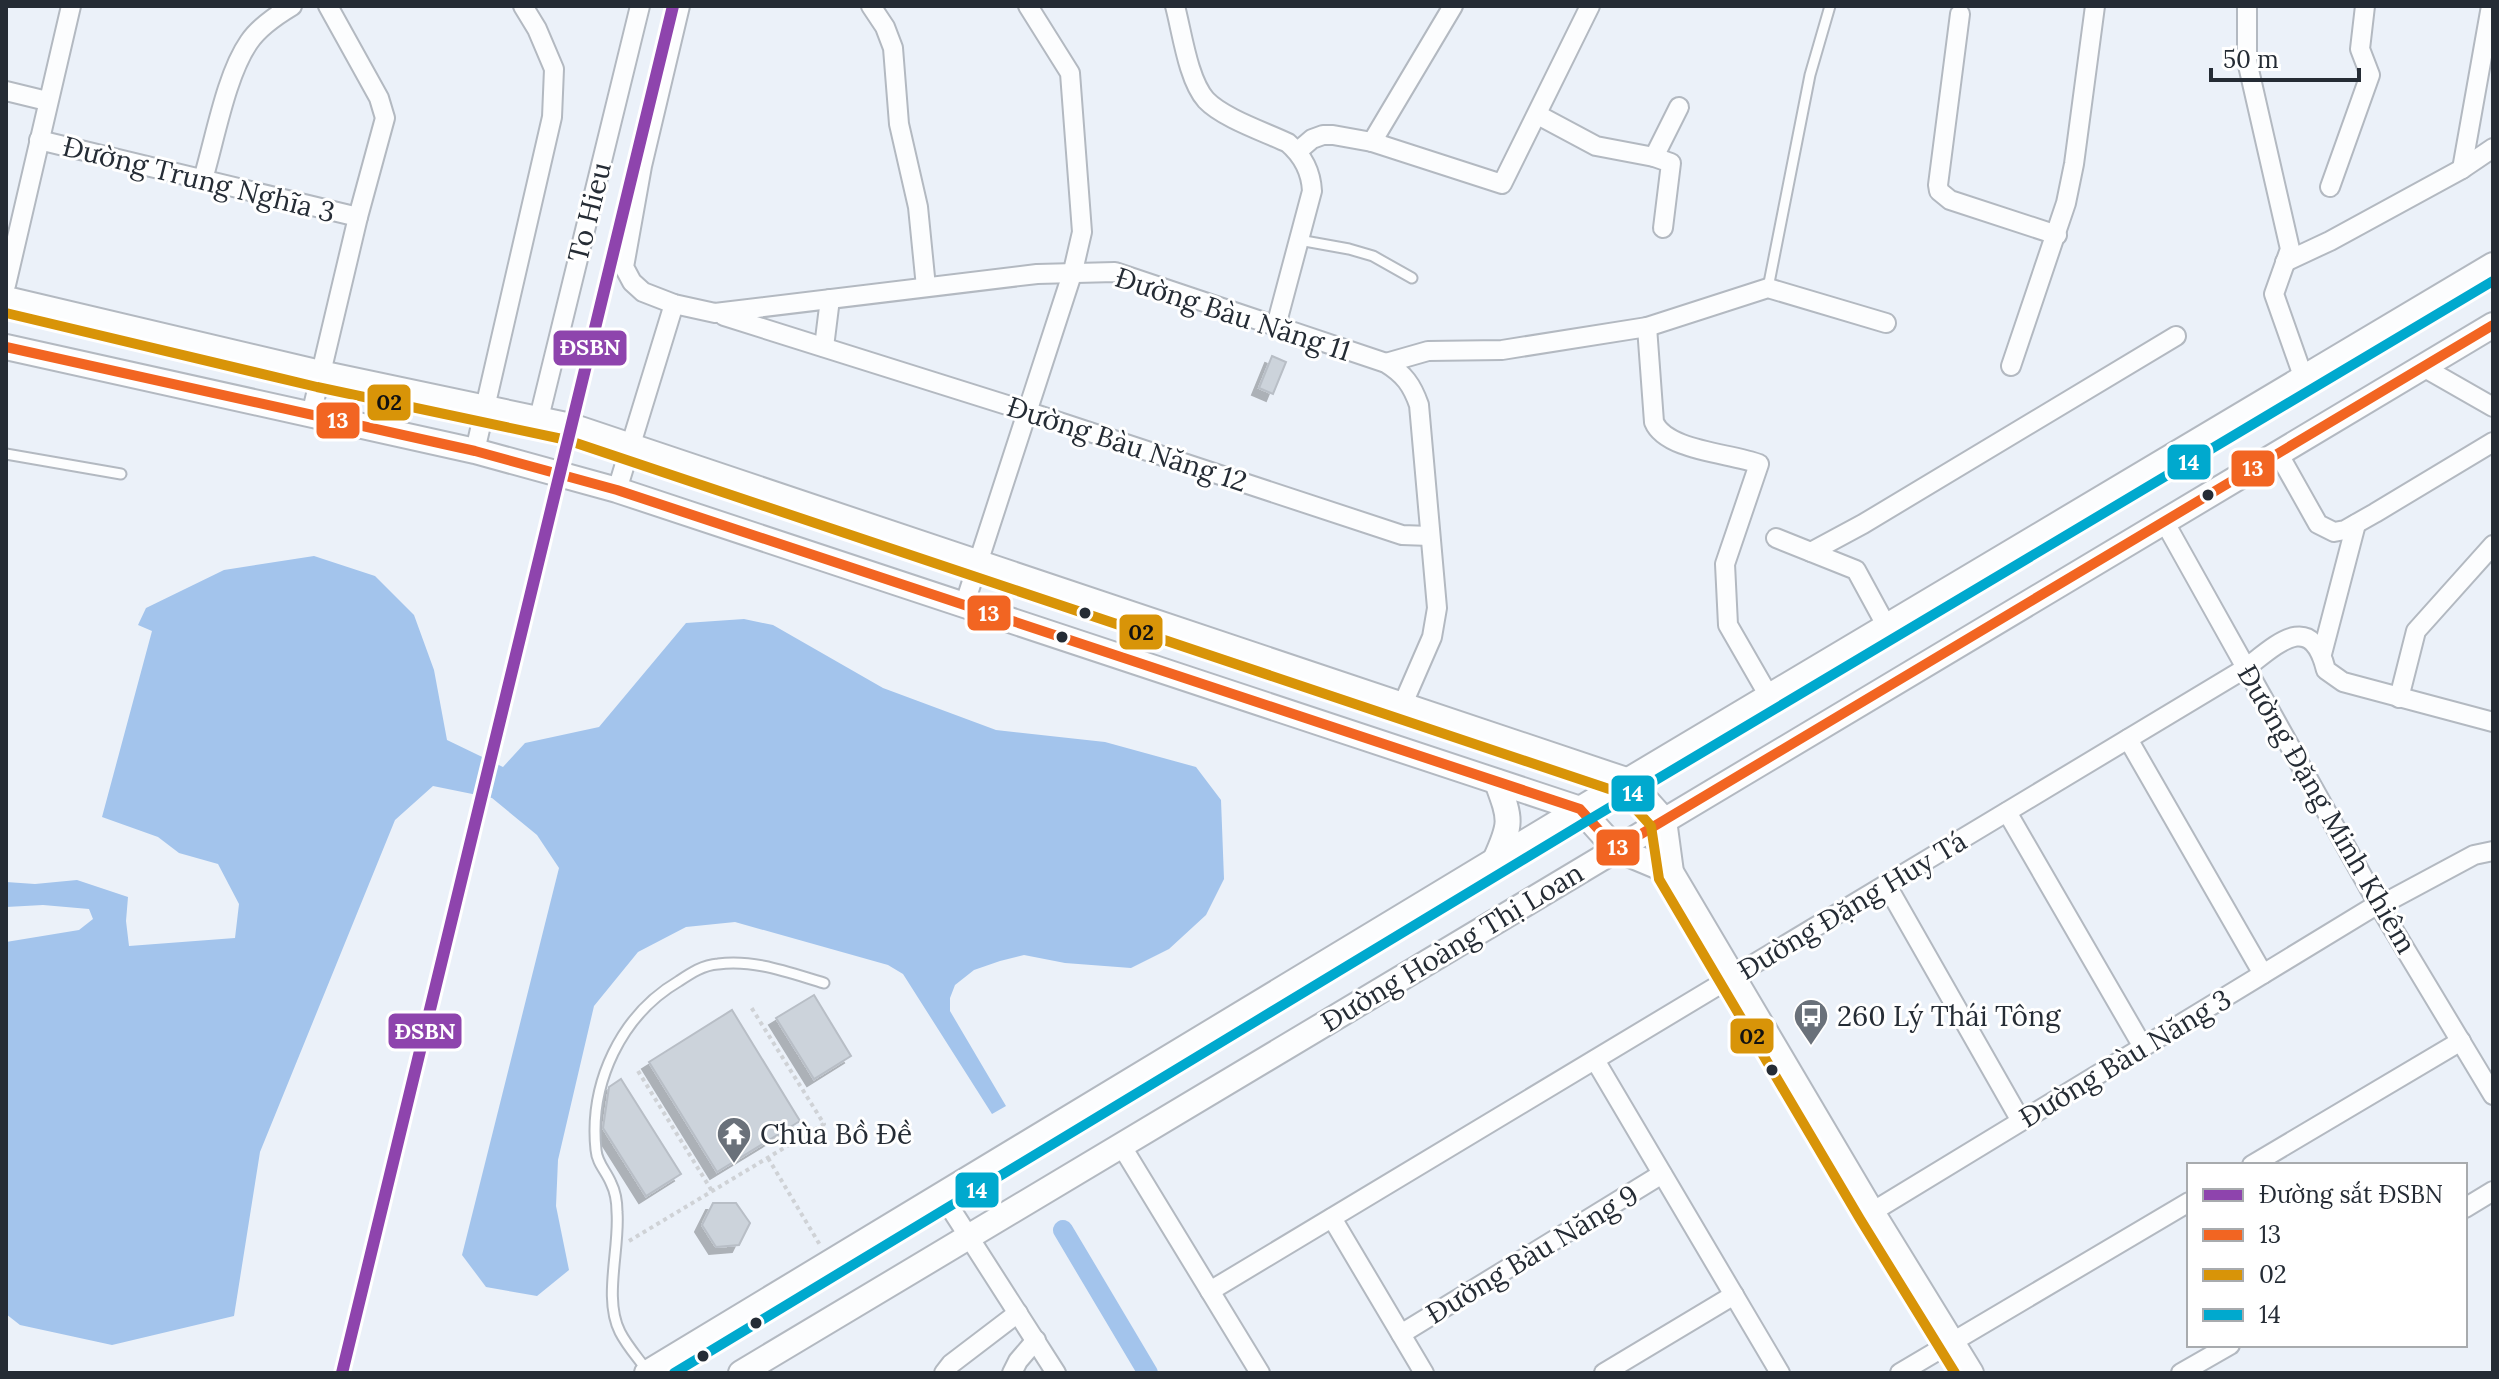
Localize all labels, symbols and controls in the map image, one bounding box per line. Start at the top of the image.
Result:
scale bar [2211,32,2359,82]
text: 50 m [2223,44,2279,75]
street label: Đường Trung Nghĩa 3 [59,128,339,230]
street label: To Hieu [559,158,619,266]
street label: Đường Bàu Năng 11 [1111,259,1355,369]
line badge: ĐSBN [552,329,628,367]
text: ĐSBN [559,333,621,361]
line badge: 02 [366,383,412,422]
text: 02 [376,388,402,416]
street label: Đường Bàu Năng 12 [1002,388,1252,500]
line badge: 13 [315,401,361,440]
text: 13 [327,406,349,434]
line badge: 14 [2166,443,2212,481]
text: 14 [2179,448,2199,476]
line badge: 13 [2230,449,2276,488]
text: 13 [2242,454,2264,482]
unlabelled marker [2200,487,2216,503]
line badge: 13 [966,594,1012,632]
text: 13 [978,599,1000,627]
unlabelled marker [1077,605,1093,621]
line badge: 02 [1118,613,1164,651]
text: 02 [1128,618,1154,646]
unlabelled marker [1054,629,1070,645]
street label: Đường Đặng Minh Khiêm [2230,658,2424,960]
line badge: 14 [1610,774,1656,813]
text: 14 [1623,779,1643,807]
street label: Đường Đặng Huy Tá [1731,822,1973,988]
line badge: 13 [1595,828,1641,867]
text: 13 [1607,833,1629,861]
street label: Đường Hoàng Thị Loan [1314,854,1590,1040]
street label: Đường Bàu Năng 3 [2013,981,2237,1135]
bus stop icon: 260 Lý Thái Tông [1792,997,1830,1047]
place label: 260 Lý Thái Tông [1837,998,2061,1034]
line badge: ĐSBN [387,1012,463,1050]
text: ĐSBN [394,1017,456,1045]
line badge: 02 [1729,1017,1775,1055]
text: 02 [1739,1022,1765,1050]
unlabelled marker [1764,1062,1780,1078]
temple icon: Chùa Bồ Đề [715,1115,753,1165]
place label: Chùa Bồ Đề [760,1116,912,1152]
legend [2187,1163,2467,1347]
line badge: 14 [954,1171,1000,1209]
text: 14 [967,1176,987,1204]
street label: Đường Bàu Năng 9 [1419,1176,1645,1332]
text: Đường sắt ĐSBN [2259,1179,2443,1210]
text: 13 [2259,1219,2281,1250]
text: 02 [2259,1259,2287,1290]
text: 14 [2259,1299,2281,1330]
unlabelled marker [748,1315,764,1331]
unlabelled marker [695,1348,711,1364]

